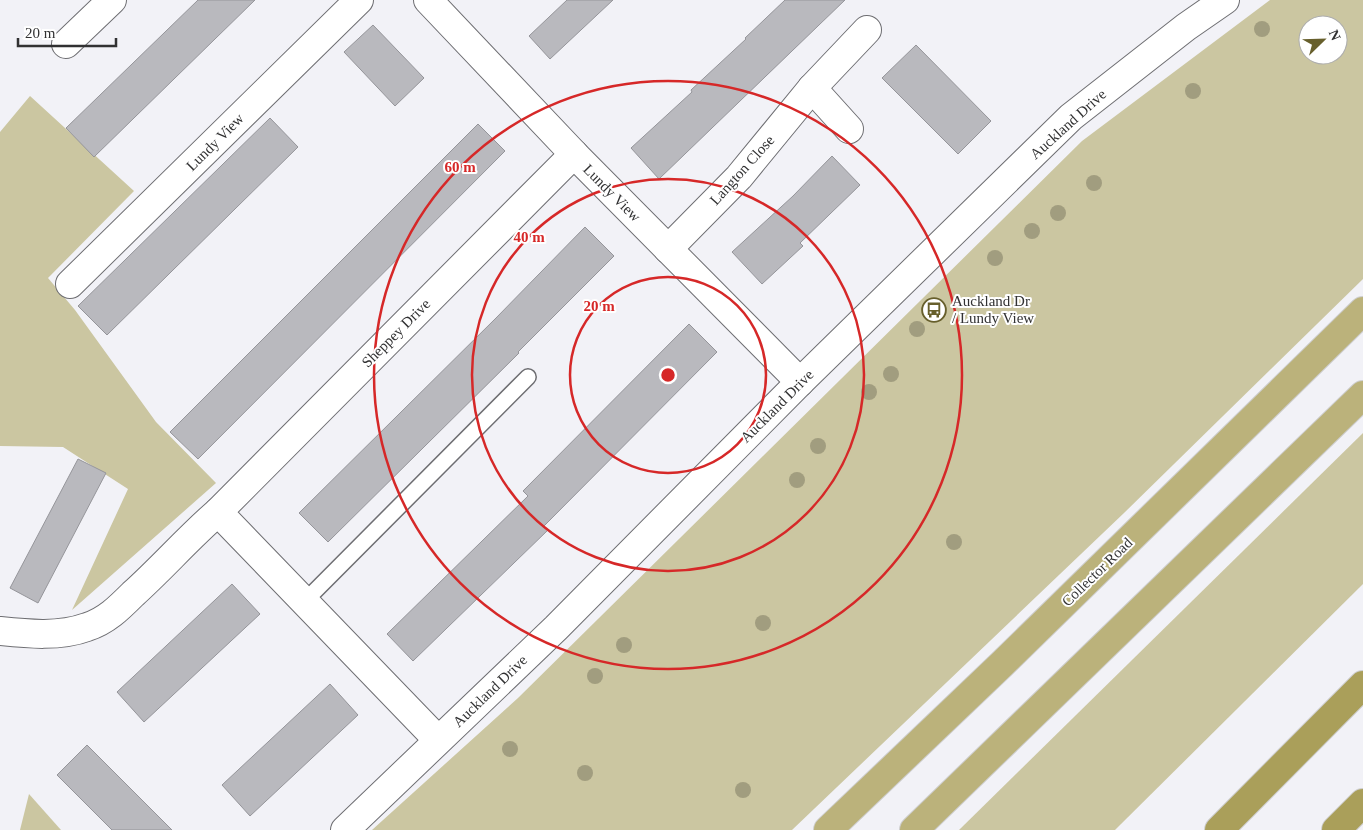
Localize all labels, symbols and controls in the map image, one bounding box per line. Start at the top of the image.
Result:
scale bar [18,15,115,47]
north arrow [1298,15,1348,65]
text: 20 m [25,25,56,41]
text: N [1326,28,1343,43]
street label: Auckland Drive [1027,86,1109,162]
street label: Lundy View [183,110,247,174]
street label: Langton Close [707,132,778,208]
text: 60 m [444,159,476,175]
street label: Lundy View [580,161,644,225]
text: 40 m [513,229,545,245]
place label: Auckland Dr / Lundy View [952,293,1034,326]
street label: Sheppey Drive [359,295,434,370]
bus stop icon: Auckland Dr / Lundy View [921,297,947,323]
text: 20 m [583,298,615,314]
centre of rings [659,366,677,384]
street label: Auckland Drive [737,366,817,446]
street label: Collector Road [1059,534,1136,609]
street label: Auckland Drive [450,652,530,730]

